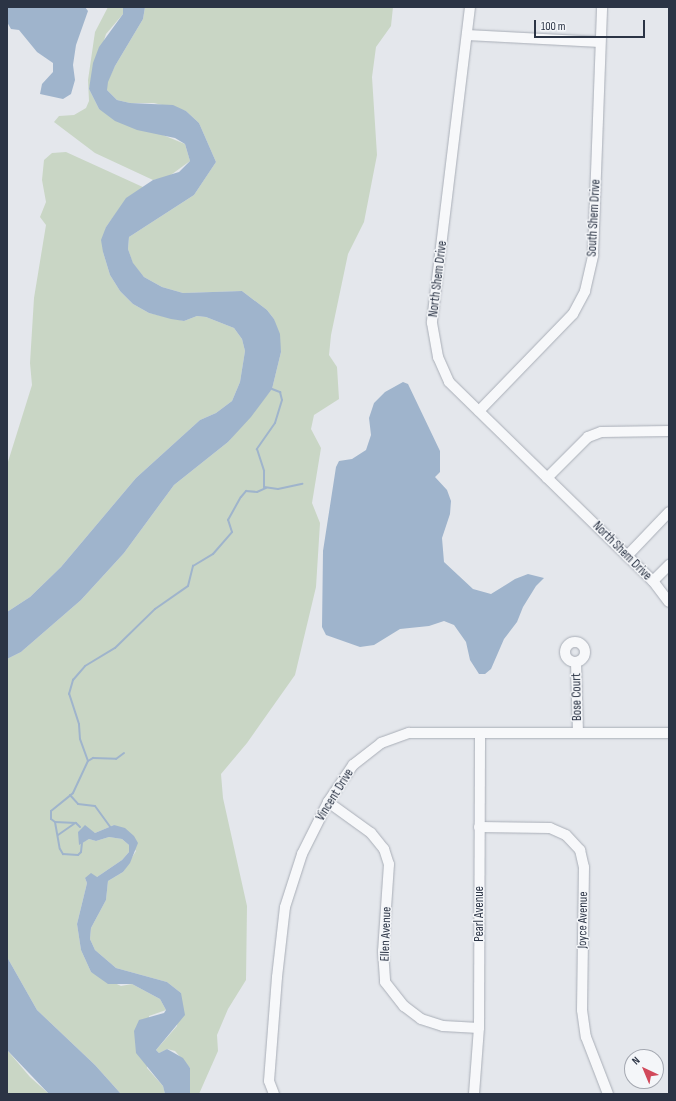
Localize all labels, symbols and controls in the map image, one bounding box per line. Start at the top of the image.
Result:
scale bar [536,12,647,38]
text: 100 m [541,19,566,34]
street label: South Shem Drive [584,179,604,257]
street label: North Shem Drive [426,240,450,318]
street label: North Shem Drive [589,518,655,584]
street label: Bose Court [569,673,585,721]
street label: Vincent Drive [313,766,357,824]
street label: Pearl Avenue [471,886,487,942]
street label: Joyce Avenue [575,891,591,949]
street label: Ellen Avenue [377,906,395,962]
north arrow [624,1049,664,1089]
text: N [629,1054,643,1067]

